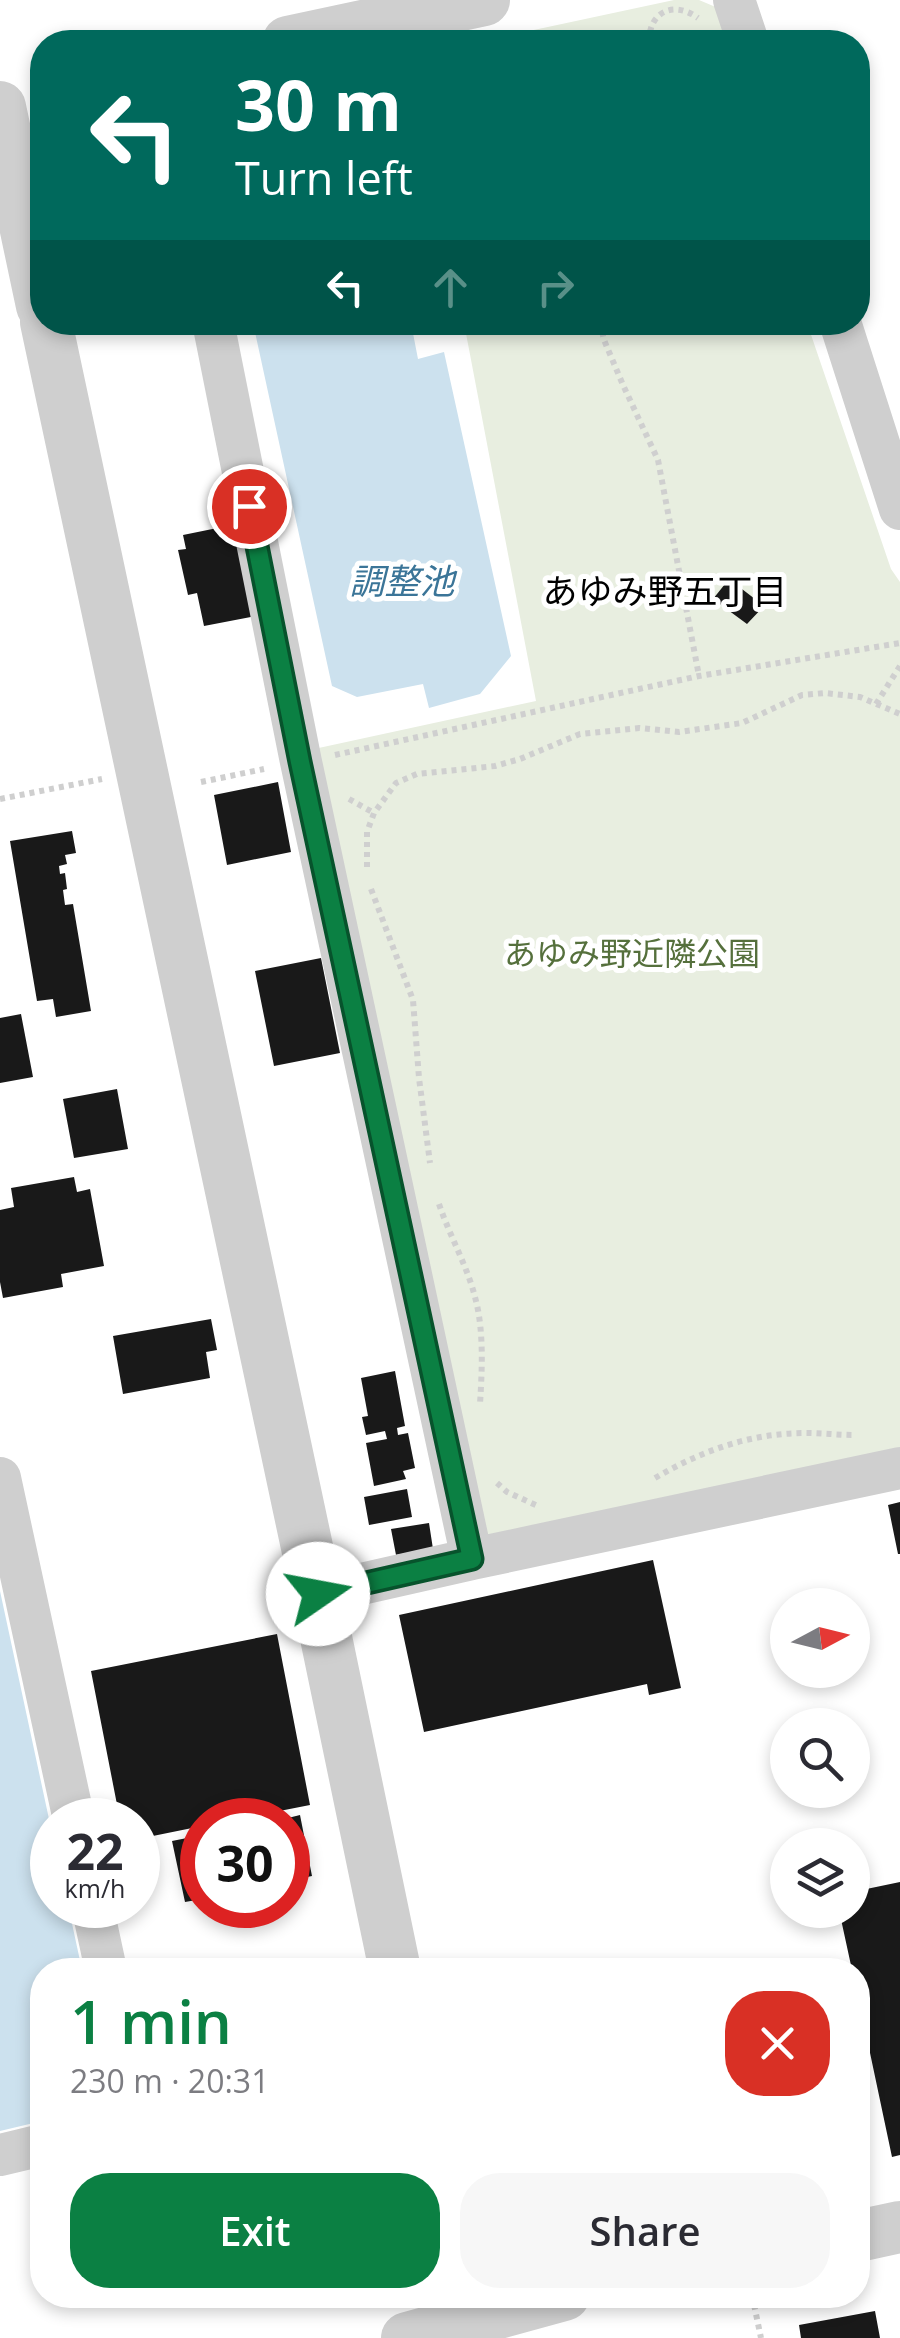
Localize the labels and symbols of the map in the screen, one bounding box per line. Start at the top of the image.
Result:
pin [207,464,292,549]
water label: 調整池 [349,557,457,604]
district label: あゆみ野五丁目 [542,567,788,614]
park label: あゆみ野近隣公園 [504,931,760,974]
position arrow [266,1542,370,1646]
north arrow [770,1588,870,1688]
speed limit sign: 30 [180,1798,310,1928]

